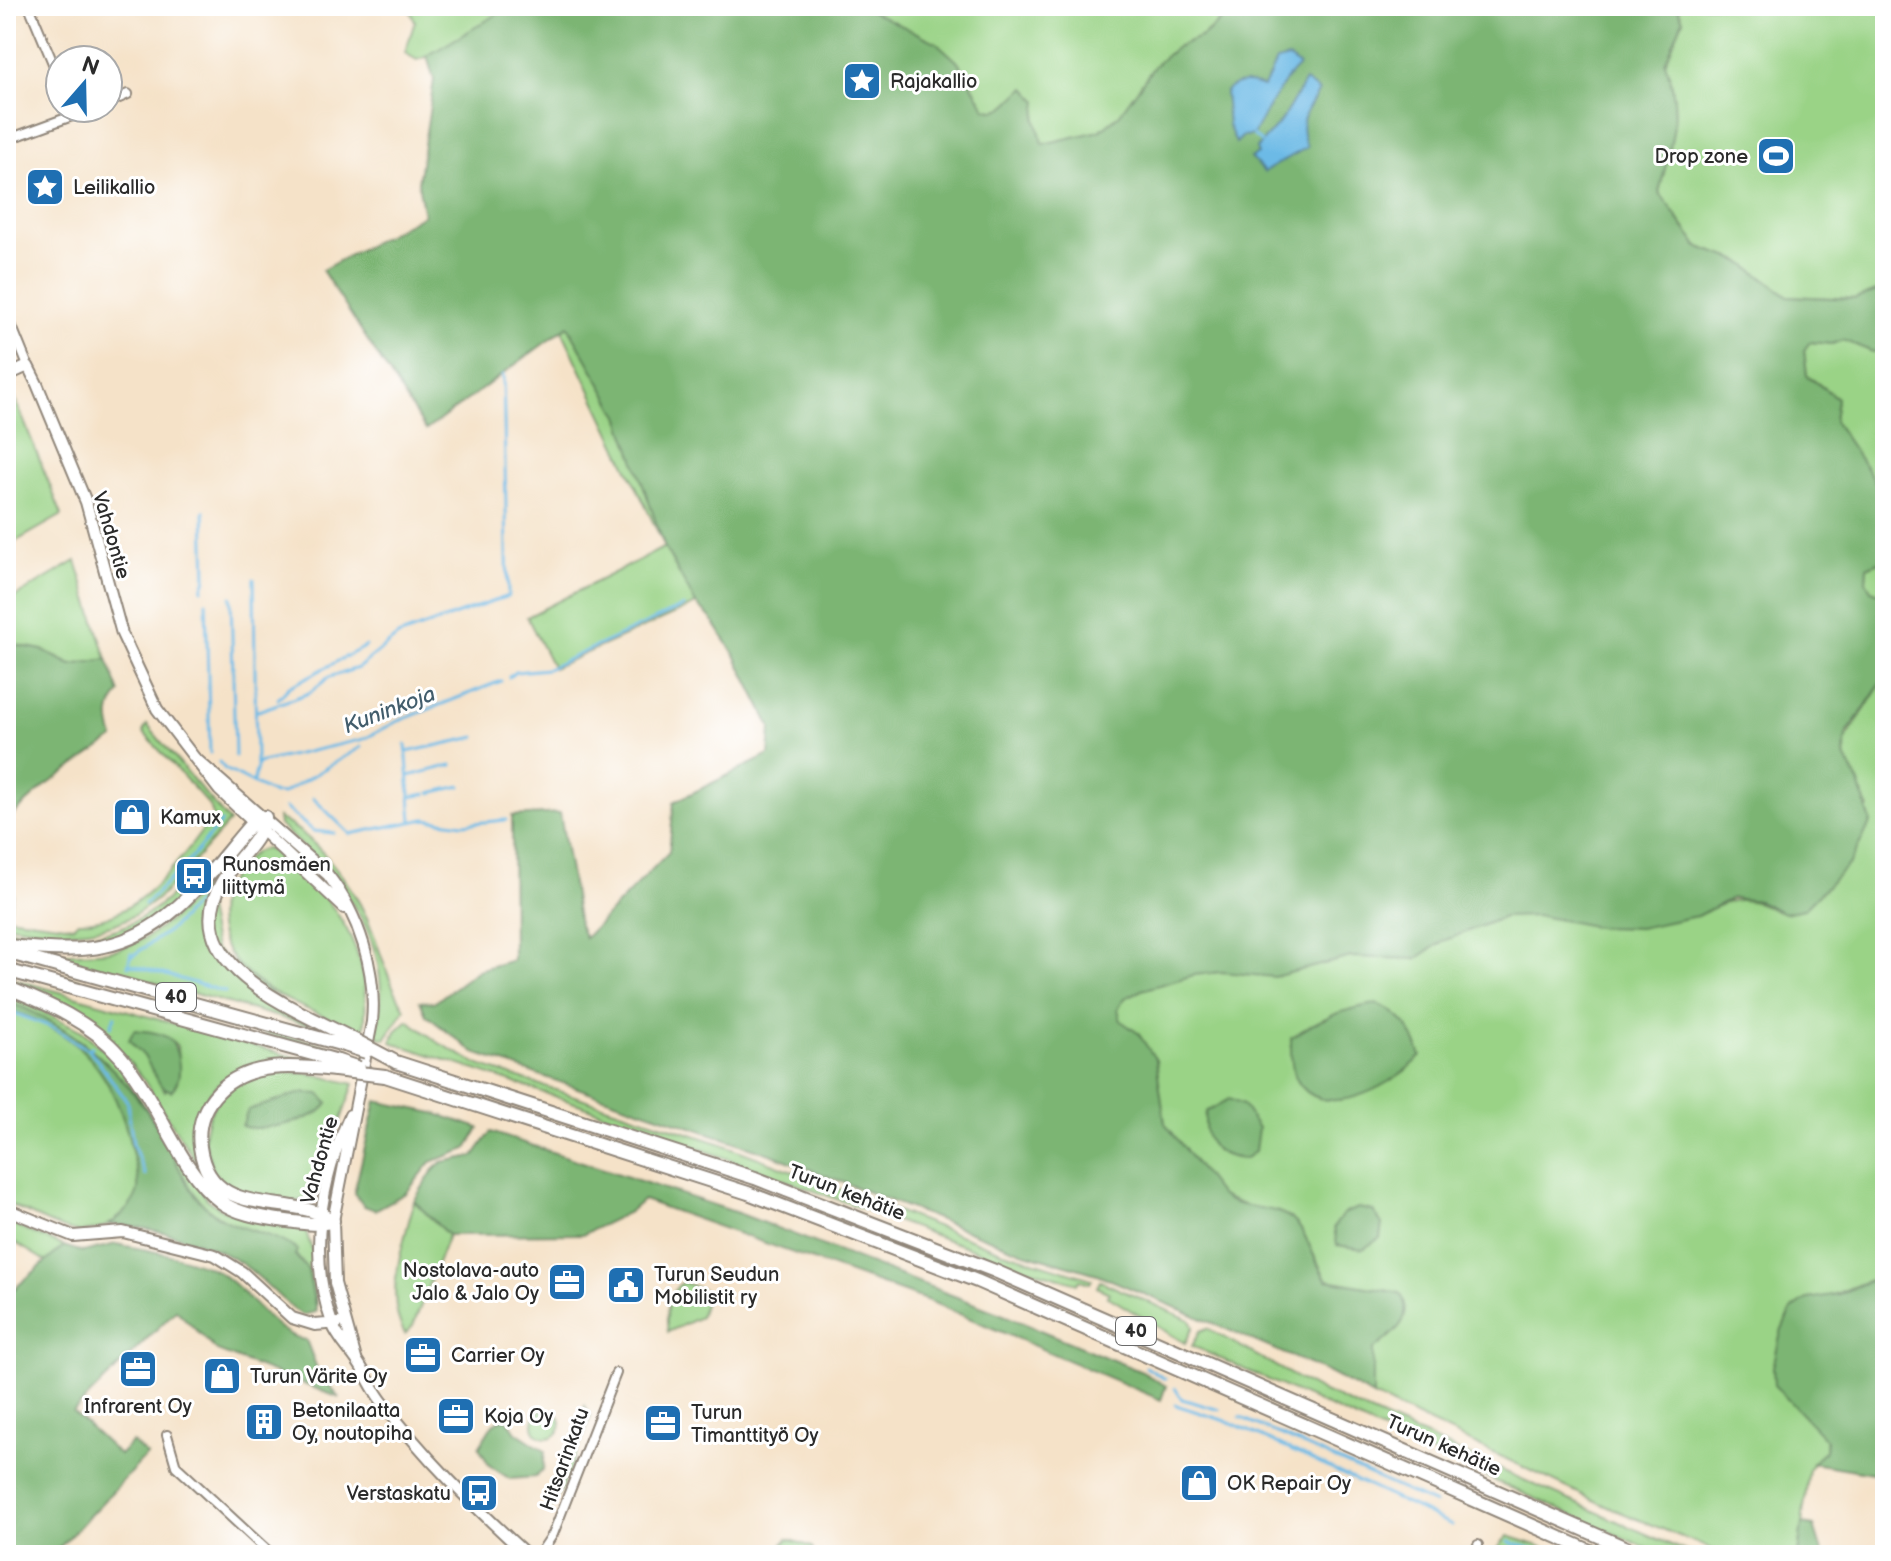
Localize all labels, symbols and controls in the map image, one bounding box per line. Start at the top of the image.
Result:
north arrow [44,44,124,124]
text: N [78,51,103,82]
place icon: Rajakallio [841,60,883,102]
place label: Rajakallio [890,70,977,94]
sports icon: Drop zone [1755,135,1797,177]
place label: Drop zone [1654,145,1748,169]
place icon: Leilikallio [24,166,66,208]
place label: Leilikallio [73,176,155,200]
street label: Vahdontie [87,489,135,582]
water label: Kuninkoja [340,681,439,740]
shop icon: Kamux [111,796,153,838]
place label: Kamux [160,806,222,830]
place label: Runosmäen liittymä [222,853,331,900]
bus stop icon: Runosmäen liittymä [173,855,215,897]
road number: 40 [156,983,196,1011]
street label: Vahdontie [296,1114,344,1207]
street label: Turun kehätie [785,1160,909,1226]
place label: Nostolava-auto Jalo & Jalo Oy [403,1259,539,1306]
office icon: Nostolava-auto Jalo & Jalo Oy [546,1261,588,1303]
place label: Turun Seudun Mobilistit ry [654,1263,779,1310]
public building icon: Turun Seudun Mobilistit ry [605,1264,647,1306]
road number: 40 [1116,1317,1156,1345]
office icon: Carrier Oy [402,1334,444,1376]
place label: Carrier Oy [451,1344,544,1368]
office icon: Infrarent Oy [117,1348,159,1390]
shop icon: Turun Värite Oy [201,1355,243,1397]
place label: Turun Värite Oy [250,1365,387,1389]
place label: Infrarent Oy [84,1395,192,1419]
office icon: Koja Oy [435,1395,477,1437]
place label: Betonilaatta Oy, noutopiha [292,1399,413,1446]
building icon: Betonilaatta Oy, noutopiha [243,1401,285,1443]
place label: Turun Timanttityö Oy [691,1401,819,1448]
office icon: Turun Timanttityö Oy [642,1402,684,1444]
place label: Koja Oy [484,1405,553,1429]
street label: Hitsarinkatu [535,1405,595,1514]
street label: Turun kehätie [1382,1410,1505,1482]
shop icon: OK Repair Oy [1178,1462,1220,1504]
bus stop icon: Verstaskatu [458,1472,500,1514]
place label: OK Repair Oy [1227,1472,1351,1496]
place label: Verstaskatu [347,1482,451,1506]

